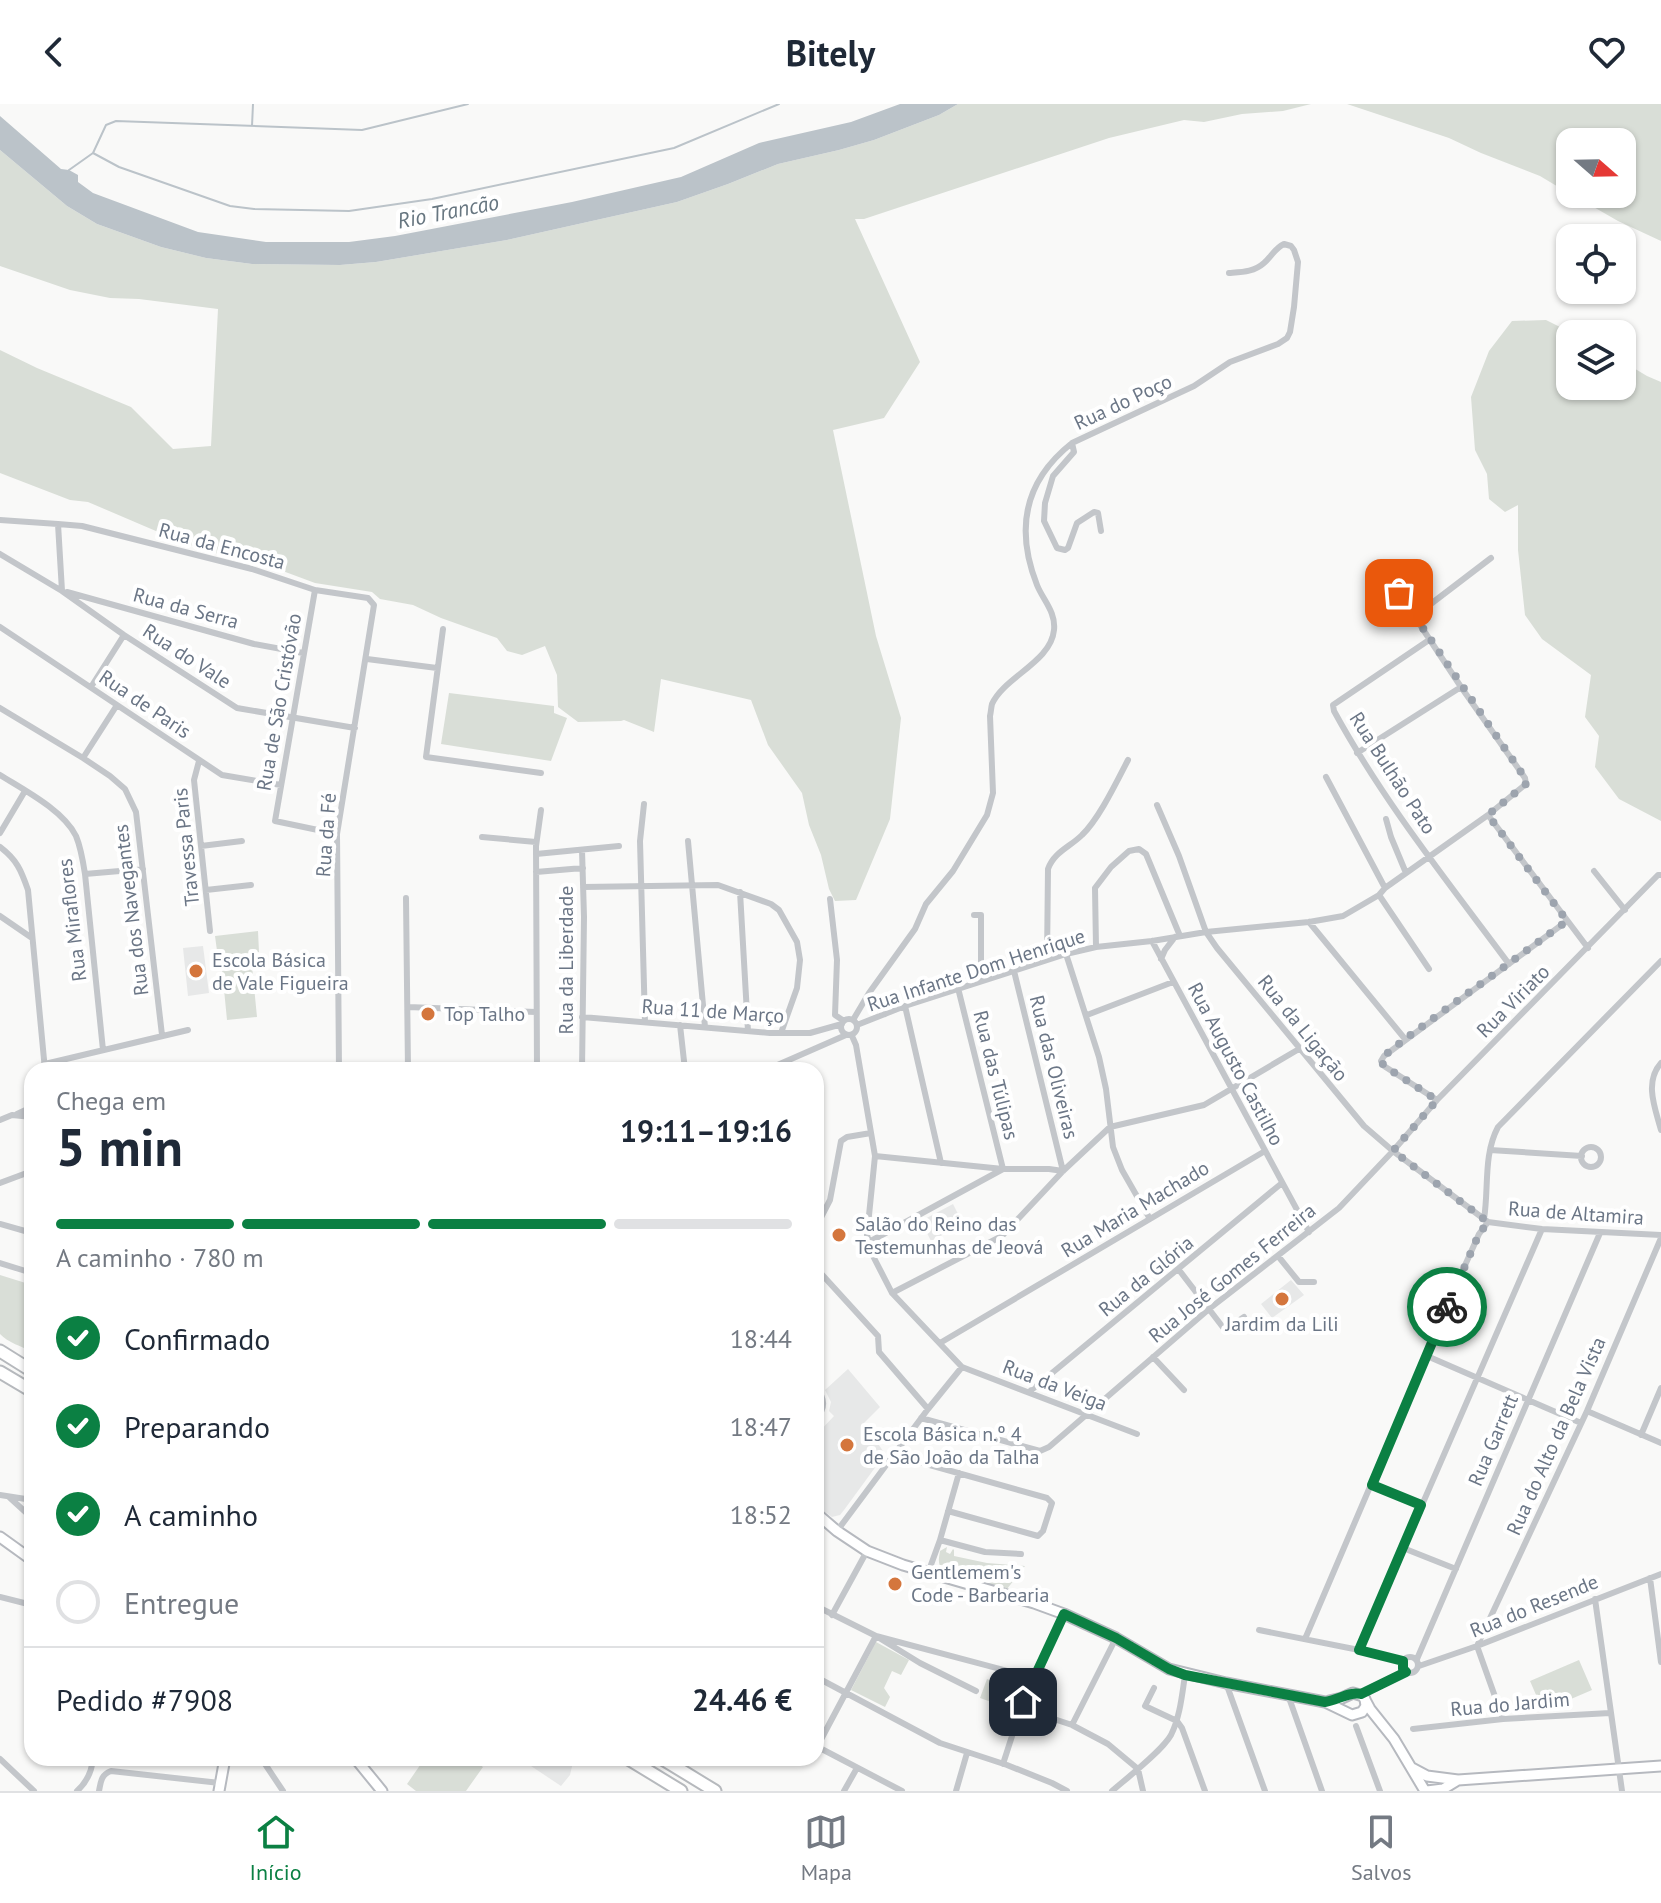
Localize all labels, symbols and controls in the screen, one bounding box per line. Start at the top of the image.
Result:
text: Bitely [786,29,875,76]
icon: back [32,30,76,74]
icon: heart [1585,30,1629,74]
north arrow [1556,128,1636,208]
map controls [1556,128,1636,400]
water label: Rio Trancão [395,187,501,235]
button: locate [1556,224,1636,304]
button: layers [1556,320,1636,400]
street label: Rua do Poço [1070,368,1176,436]
street label: Rua da Encosta [156,517,288,575]
pin [1365,559,1433,627]
icon: bag [1377,571,1421,615]
street label: Rua da Serra [130,581,242,635]
street label: Rua de São Cristóvão [251,611,307,793]
street label: Rua do Vale [138,618,236,694]
street label: Rua de Paris [94,664,196,744]
street label: Rua Bulhão Pato [1344,707,1442,839]
street label: Travessa Paris [167,787,205,907]
street label: Rua da Fé [310,792,342,878]
street label: Rua dos Navegantes [108,823,154,997]
street label: Rua Miraflores [52,857,92,983]
street label: Rua da Liberdade [553,886,579,1034]
street label: Rua Infante Dom Henrique [864,922,1088,1018]
place label: Escola Básica de Vale Figueira [212,947,349,996]
street label: Rua Viriato [1471,959,1555,1043]
marker: Escola Básica de Vale Figueira [187,962,205,980]
street label: Rua da Ligação [1252,969,1354,1087]
street label: Rua Augusto Castilho [1182,978,1290,1150]
street label: Rua das Oliveiras [1024,992,1084,1142]
street label: Rua 11 de Março [641,993,785,1029]
place label: Top Talho [444,1001,525,1027]
marker: Top Talho [419,1005,437,1023]
street label: Rua das Túlipas [967,1008,1025,1142]
text: Chega em [56,1084,166,1117]
text: 19:11–19:16 [620,1111,792,1150]
text: 5 min [56,1113,183,1180]
street label: Rua Maria Machado [1056,1155,1214,1263]
street label: Rua de Altamira [1507,1195,1645,1231]
street label: Rua José Gomes Ferreira [1143,1198,1321,1348]
place label: Salão do Reino das Testemunhas de Jeová [855,1211,1043,1260]
marker: Salão do Reino das Testemunhas de Jeová [830,1226,848,1244]
street label: Rua da Glória [1093,1230,1199,1322]
text: A caminho · 780 m [56,1241,264,1274]
courier [1407,1267,1487,1347]
icon: bike [1425,1285,1469,1329]
marker: Jardim da Lili [1273,1290,1291,1308]
place label: Jardim da Lili [1224,1311,1339,1337]
icon: check [56,1316,100,1360]
text: Confirmado [124,1319,270,1358]
text: 18:44 [730,1322,792,1355]
street label: Rua do Alto da Bela Vista [1501,1333,1611,1539]
street label: Rua da Veiga [999,1353,1111,1417]
street label: Rua Garrett [1462,1390,1524,1490]
icon: check [56,1404,100,1448]
text: Preparando [124,1407,270,1446]
text: 18:47 [730,1410,792,1443]
place label: Escola Básica n.º 4 de São João da Talha [863,1421,1039,1470]
marker: Escola Básica n.º 4 de São João da Talha [838,1436,856,1454]
icon: check [56,1492,100,1536]
text: A caminho [124,1495,258,1534]
text: 18:52 [730,1498,792,1531]
place label: Gentlemem's Code - Barbearia [911,1559,1049,1608]
street label: Rua do Resende [1466,1568,1602,1644]
marker: Gentlemem's Code - Barbearia [886,1575,904,1593]
text: Entregue [124,1583,239,1622]
pin [989,1668,1057,1736]
text: Pedido #7908 [56,1680,233,1719]
text: 24.46 € [692,1680,792,1719]
icon: home [1001,1680,1045,1724]
street label: Rua do Jardim [1449,1686,1571,1722]
tab: Início [250,1810,302,1886]
tab: Mapa [801,1810,852,1886]
tab: Salvos [1351,1810,1411,1886]

